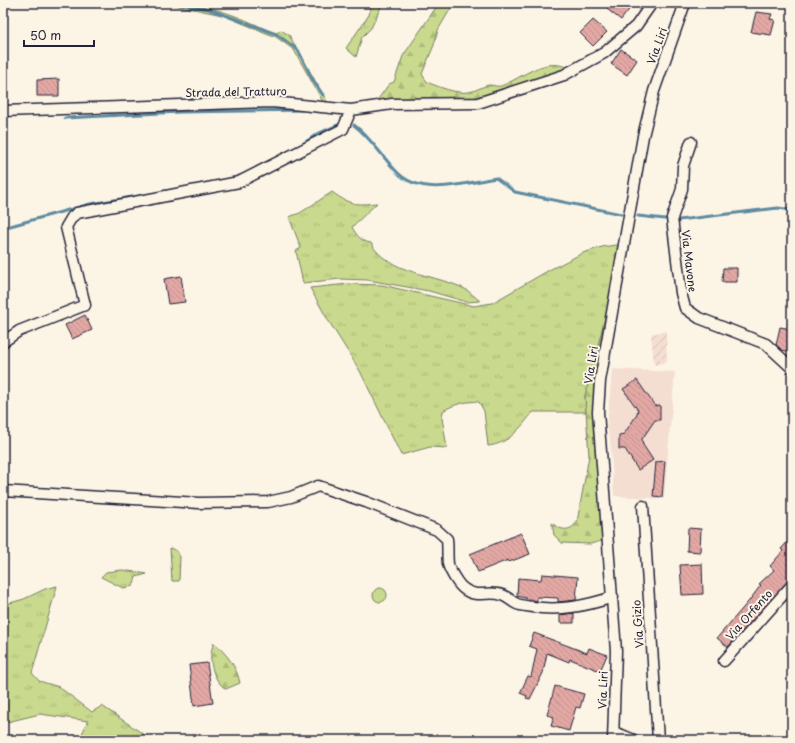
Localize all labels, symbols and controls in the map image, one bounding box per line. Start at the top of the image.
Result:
scale bar [24,22,94,48]
street label: Via Liri [642,25,671,67]
text: 50 m [30,26,61,44]
street label: Strada del Tratturo [185,82,287,101]
street label: Via Mavone [677,229,702,294]
street label: Via Liri [579,345,602,385]
street label: Via Orfento [721,586,776,644]
street label: Via Gizio [627,599,648,649]
street label: Via Liri [593,671,612,709]

